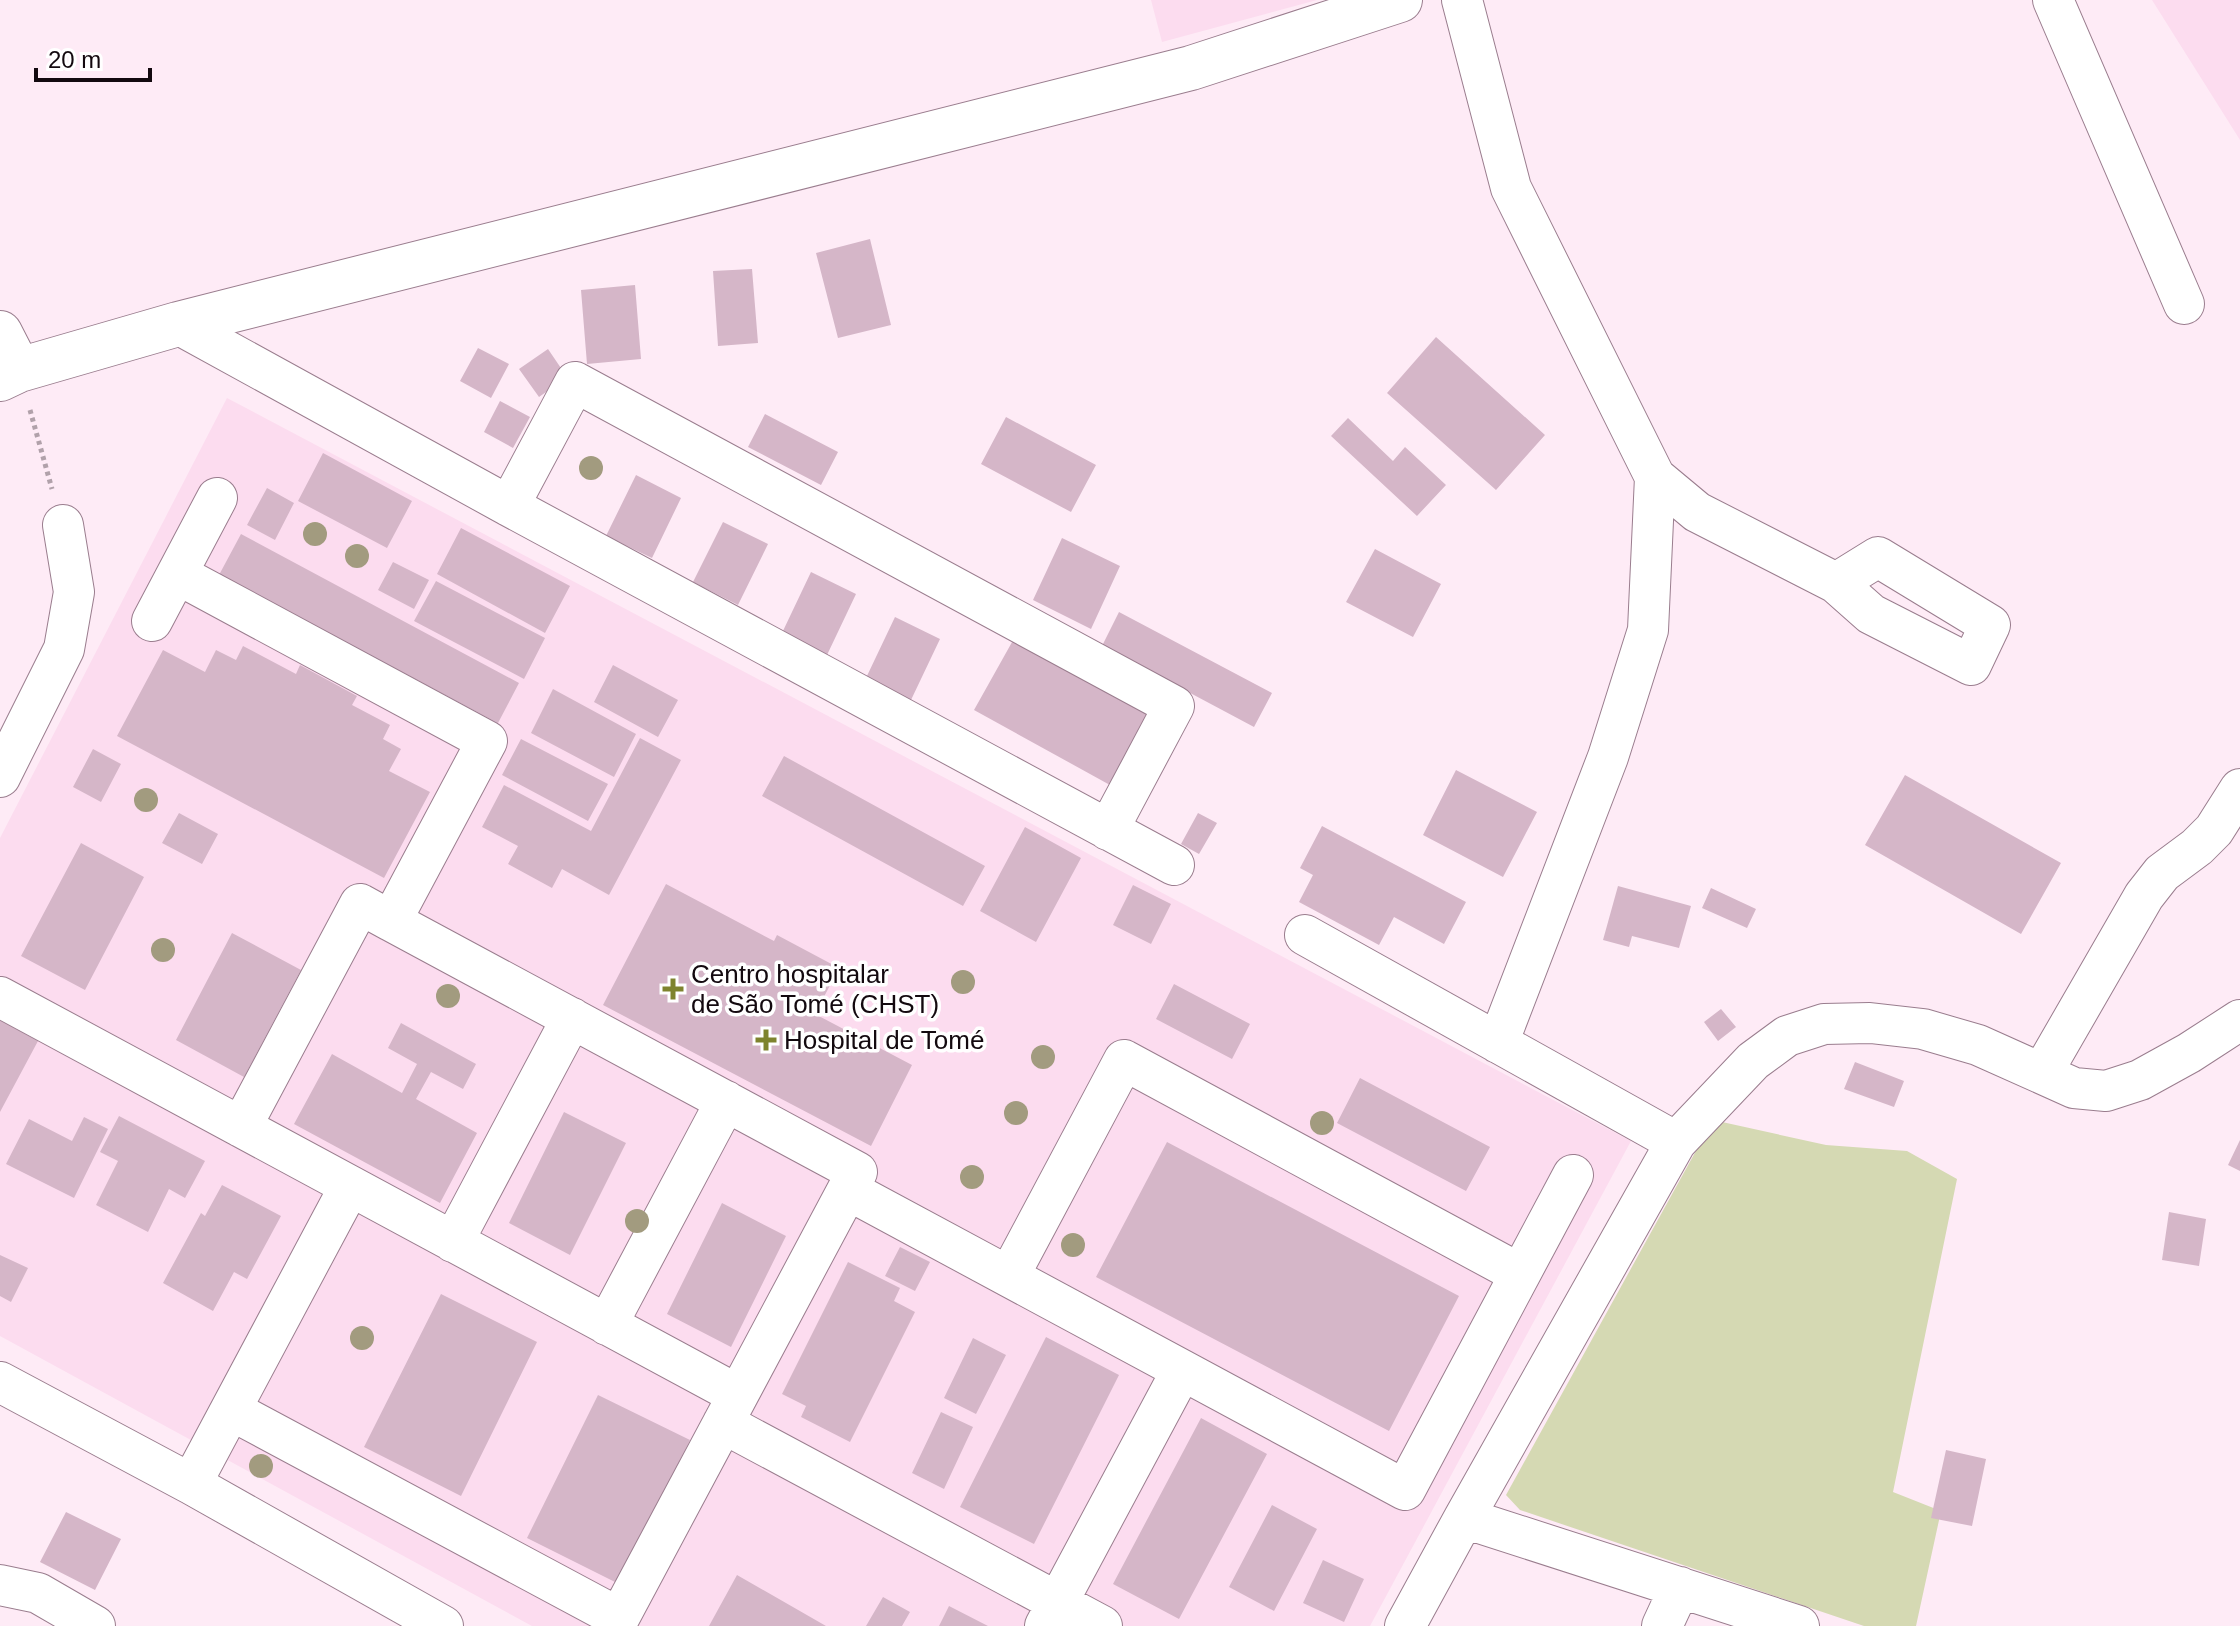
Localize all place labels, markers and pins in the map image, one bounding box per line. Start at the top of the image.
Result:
place label: Centro hospitalar de São Tomé (CHST) [691,959,939,1019]
marker: Centro hospitalar de São Tomé (CHST) [662,978,684,1000]
place label: Hospital de Tomé [784,1025,984,1055]
marker: Hospital de Tomé [755,1029,777,1051]

